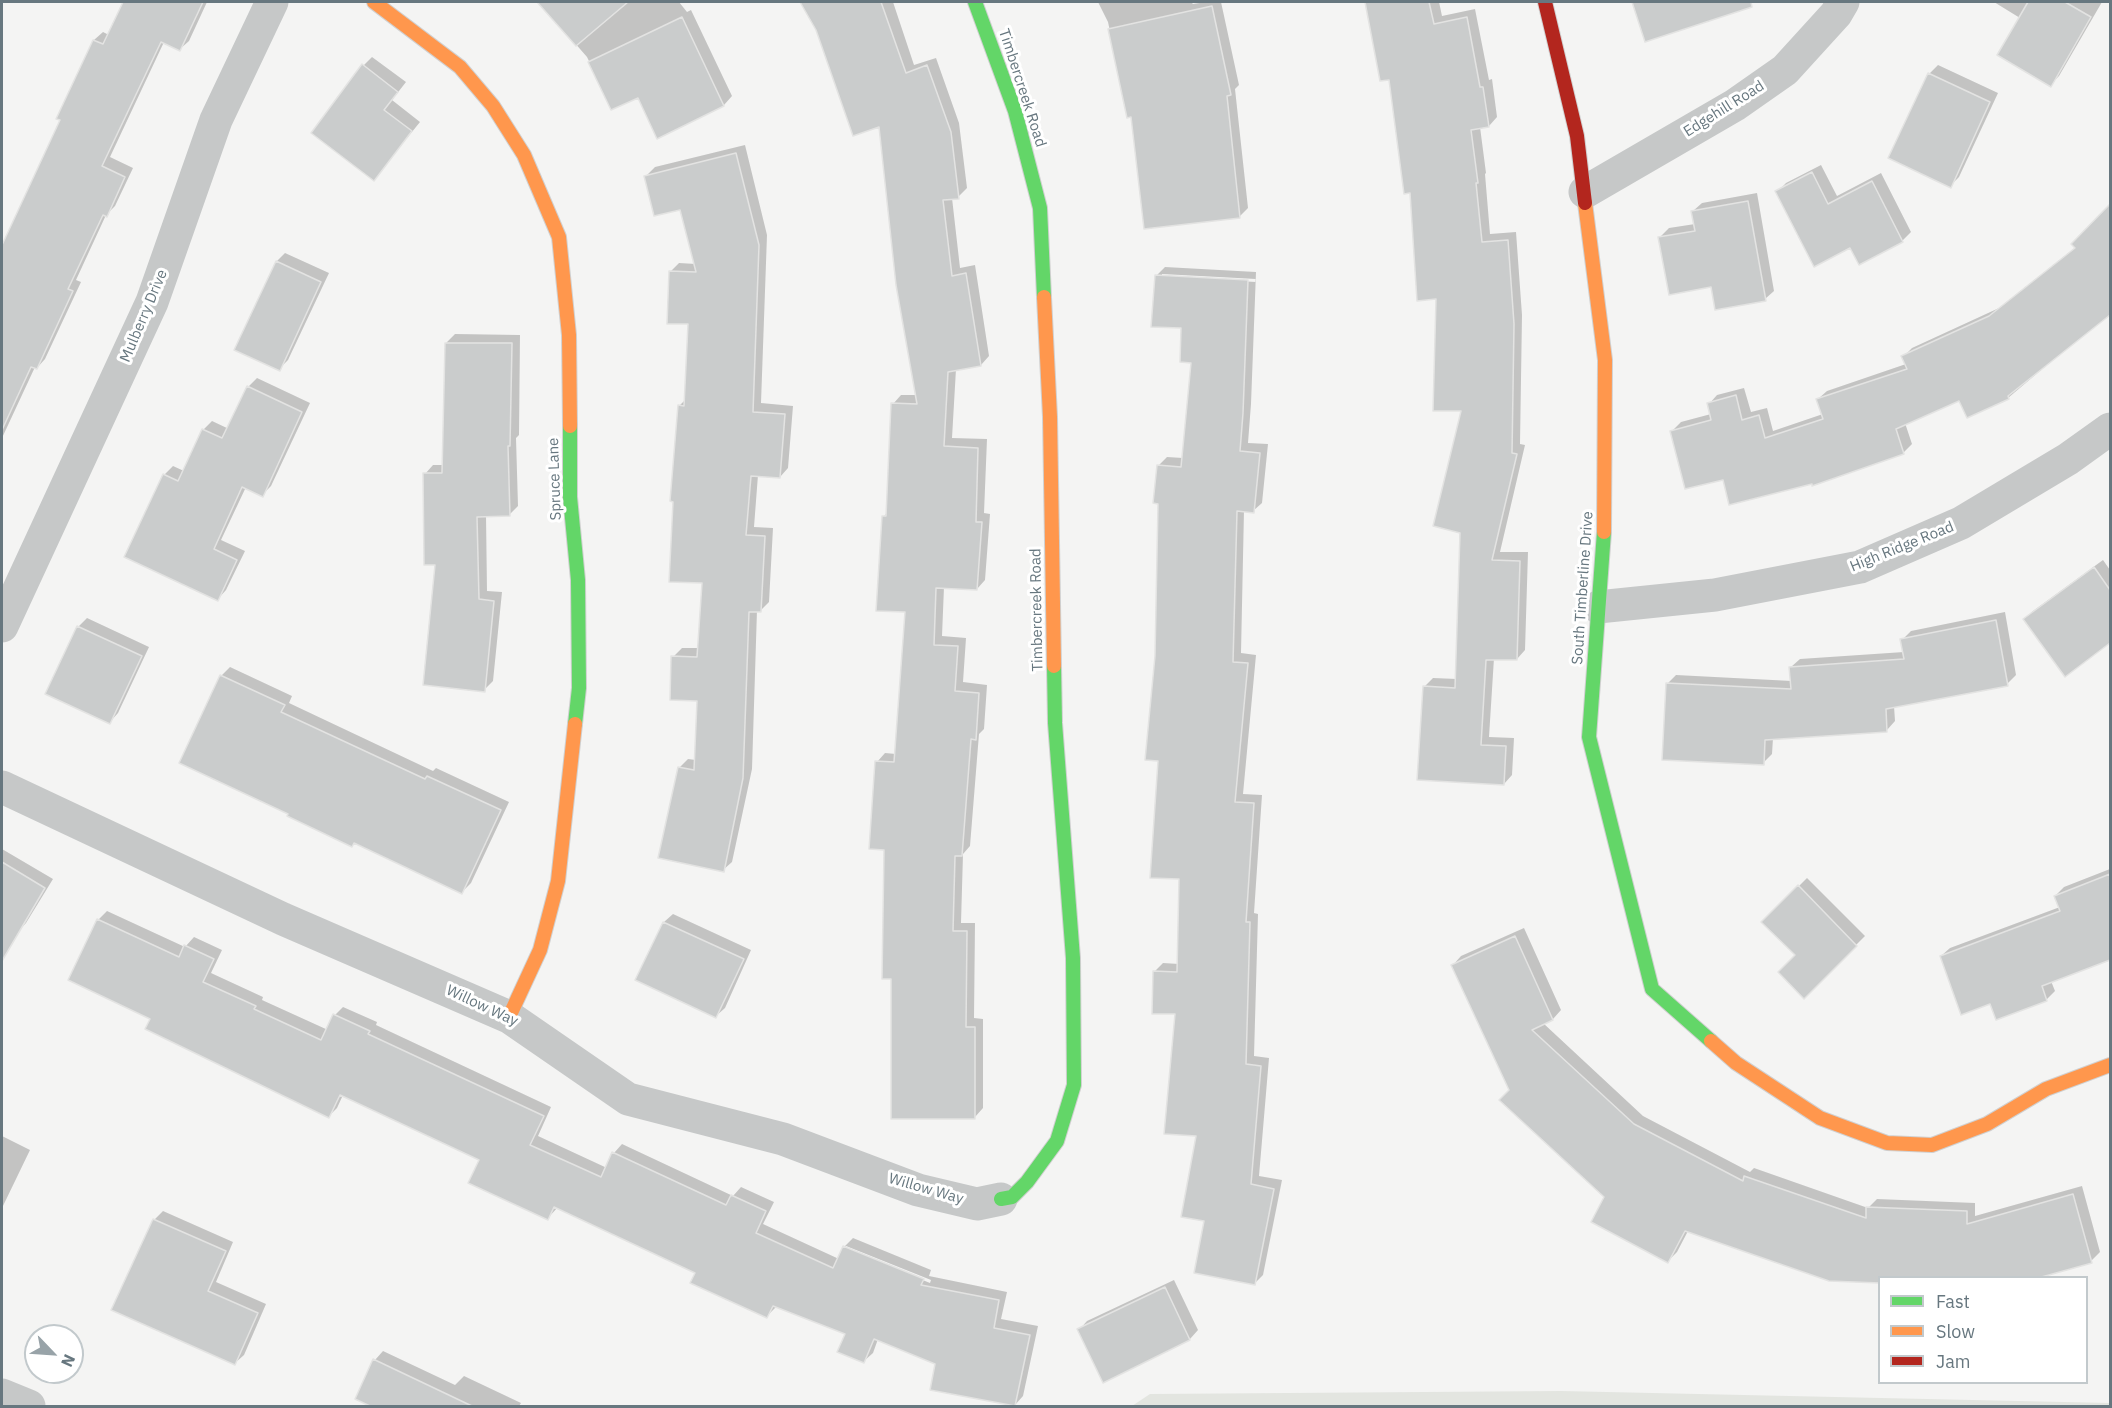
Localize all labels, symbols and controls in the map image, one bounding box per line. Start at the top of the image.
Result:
street label: Timbercreek Road [994,27,1050,149]
street label: Edgehill Road [1680,77,1768,141]
street label: Mulberry Drive [116,267,172,365]
street label: Spruce Lane [545,437,565,521]
street label: South Timberline Drive [1569,511,1597,665]
street label: High Ridge Road [1847,518,1957,576]
street label: Timbercreek Road [1027,548,1047,672]
street label: Willow Way [443,982,521,1030]
street label: Willow Way [886,1170,966,1208]
legend [1878,1276,2088,1384]
text: Fast [1936,1290,1970,1313]
text: Slow [1936,1320,1975,1343]
north arrow [24,1324,84,1384]
text: Jam [1936,1350,1971,1373]
text: N [57,1351,80,1370]

